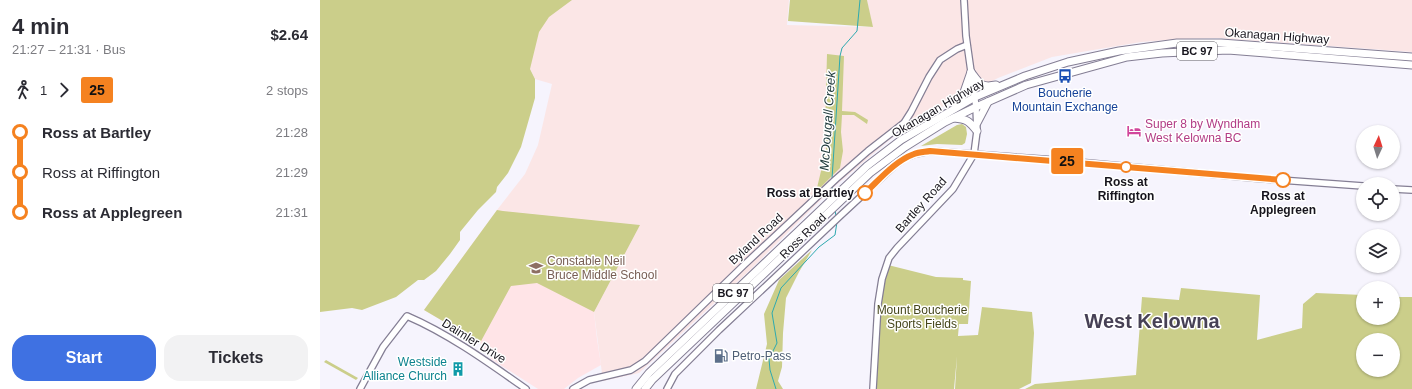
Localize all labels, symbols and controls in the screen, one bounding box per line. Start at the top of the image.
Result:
text: 4 min [12,14,69,39]
street label: Okanagan Highway [1224,25,1330,47]
text: $2.64 [270,26,308,43]
text: 21:27 – 21:31 · Bus [12,42,125,57]
road number: BC 97 [1177,42,1217,60]
bus stop icon: Boucherie Mountain Exchange [1057,68,1073,84]
water label: McDougall Creek [817,69,839,171]
street label: Okanagan Highway [889,76,987,140]
icon: walk [12,79,34,101]
icon: forward [53,79,75,101]
text: 25 [89,82,105,98]
text: 1 [40,83,47,98]
text: 2 stops [266,83,308,98]
place label: Boucherie Mountain Exchange [1012,86,1118,114]
place label: Super 8 by Wyndham West Kelowna BC [1145,117,1260,145]
hotel icon: Super 8 by Wyndham West Kelowna BC [1126,123,1142,139]
text: Ross at Bartley [42,124,151,141]
text: 21:28 [275,125,308,140]
north arrow [1356,125,1400,169]
map controls [1356,125,1400,377]
line badge: 25 [1049,148,1085,174]
text: 25 [1059,153,1075,169]
marker: Ross at Riffington [1120,161,1132,173]
text: Ross at Riffington [42,164,160,181]
text: 21:29 [275,165,308,180]
marker: Ross at Applegreen [1275,172,1291,188]
street label: Bartley Road [893,175,949,235]
place label: Ross at Riffington [1098,175,1154,203]
button: locate [1356,177,1400,221]
marker: Ross at Bartley [857,185,873,201]
place label: Ross at Bartley [767,186,854,200]
place label: Ross at Applegreen [1250,189,1316,217]
text: Ross at Applegreen [42,204,182,221]
text: 21:31 [275,205,308,220]
street label: Byland Road [726,210,786,268]
street label: Ross Road [777,210,829,262]
button: layers [1356,229,1400,273]
place label: Constable Neil Bruce Middle School [547,254,657,282]
school or university icon: Constable Neil Bruce Middle School [528,260,544,276]
button: + [1356,281,1400,325]
road number: BC 97 [713,284,753,302]
park label: Mount Boucherie Sports Fields [877,303,968,331]
district label: West Kelowna [1084,310,1220,332]
street label: Daimler Drive [439,316,509,366]
button: − [1356,333,1400,377]
button: Start [12,335,156,381]
button: Tickets [164,335,308,381]
fuel station icon: Petro-Pass [713,348,729,364]
place label: Petro-Pass [732,349,791,363]
place label: Westside Alliance Church [363,355,447,383]
building icon: Westside Alliance Church [450,361,466,377]

